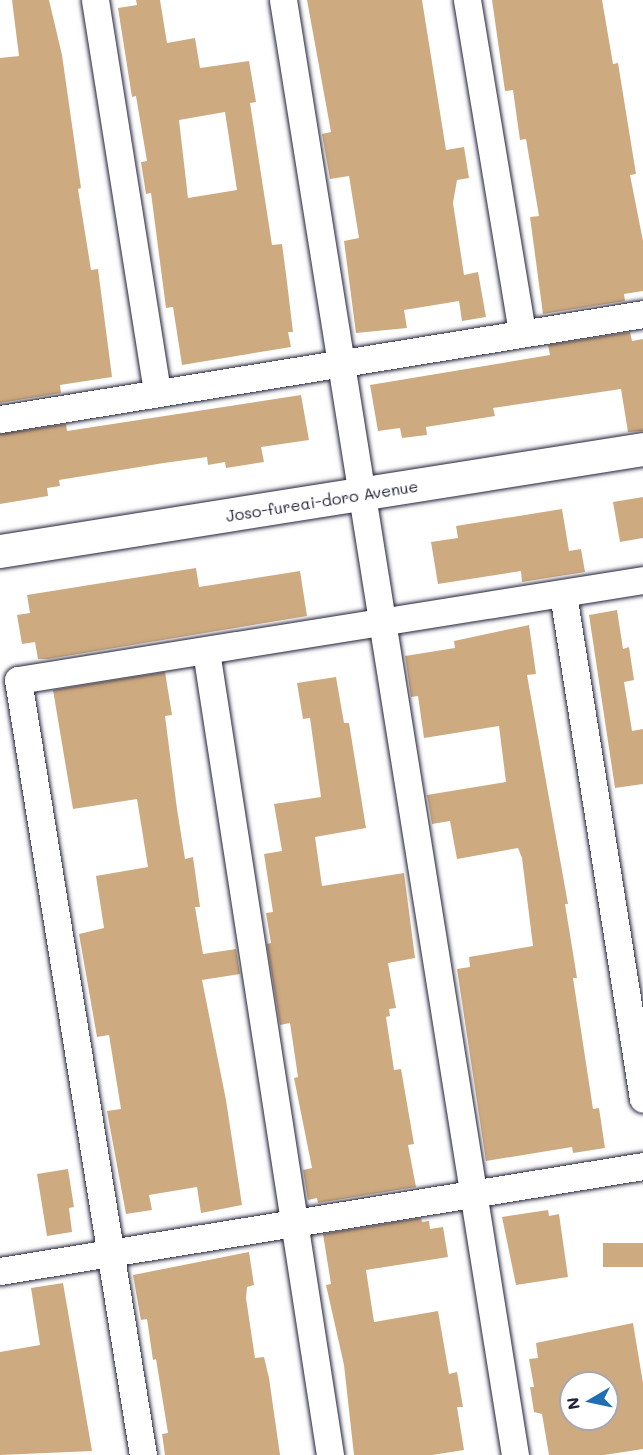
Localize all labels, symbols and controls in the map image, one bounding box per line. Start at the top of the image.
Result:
street label: Joso-fureai-doro Avenue [224,476,420,526]
north arrow [559,1371,619,1431]
text: N [561,1396,584,1411]

